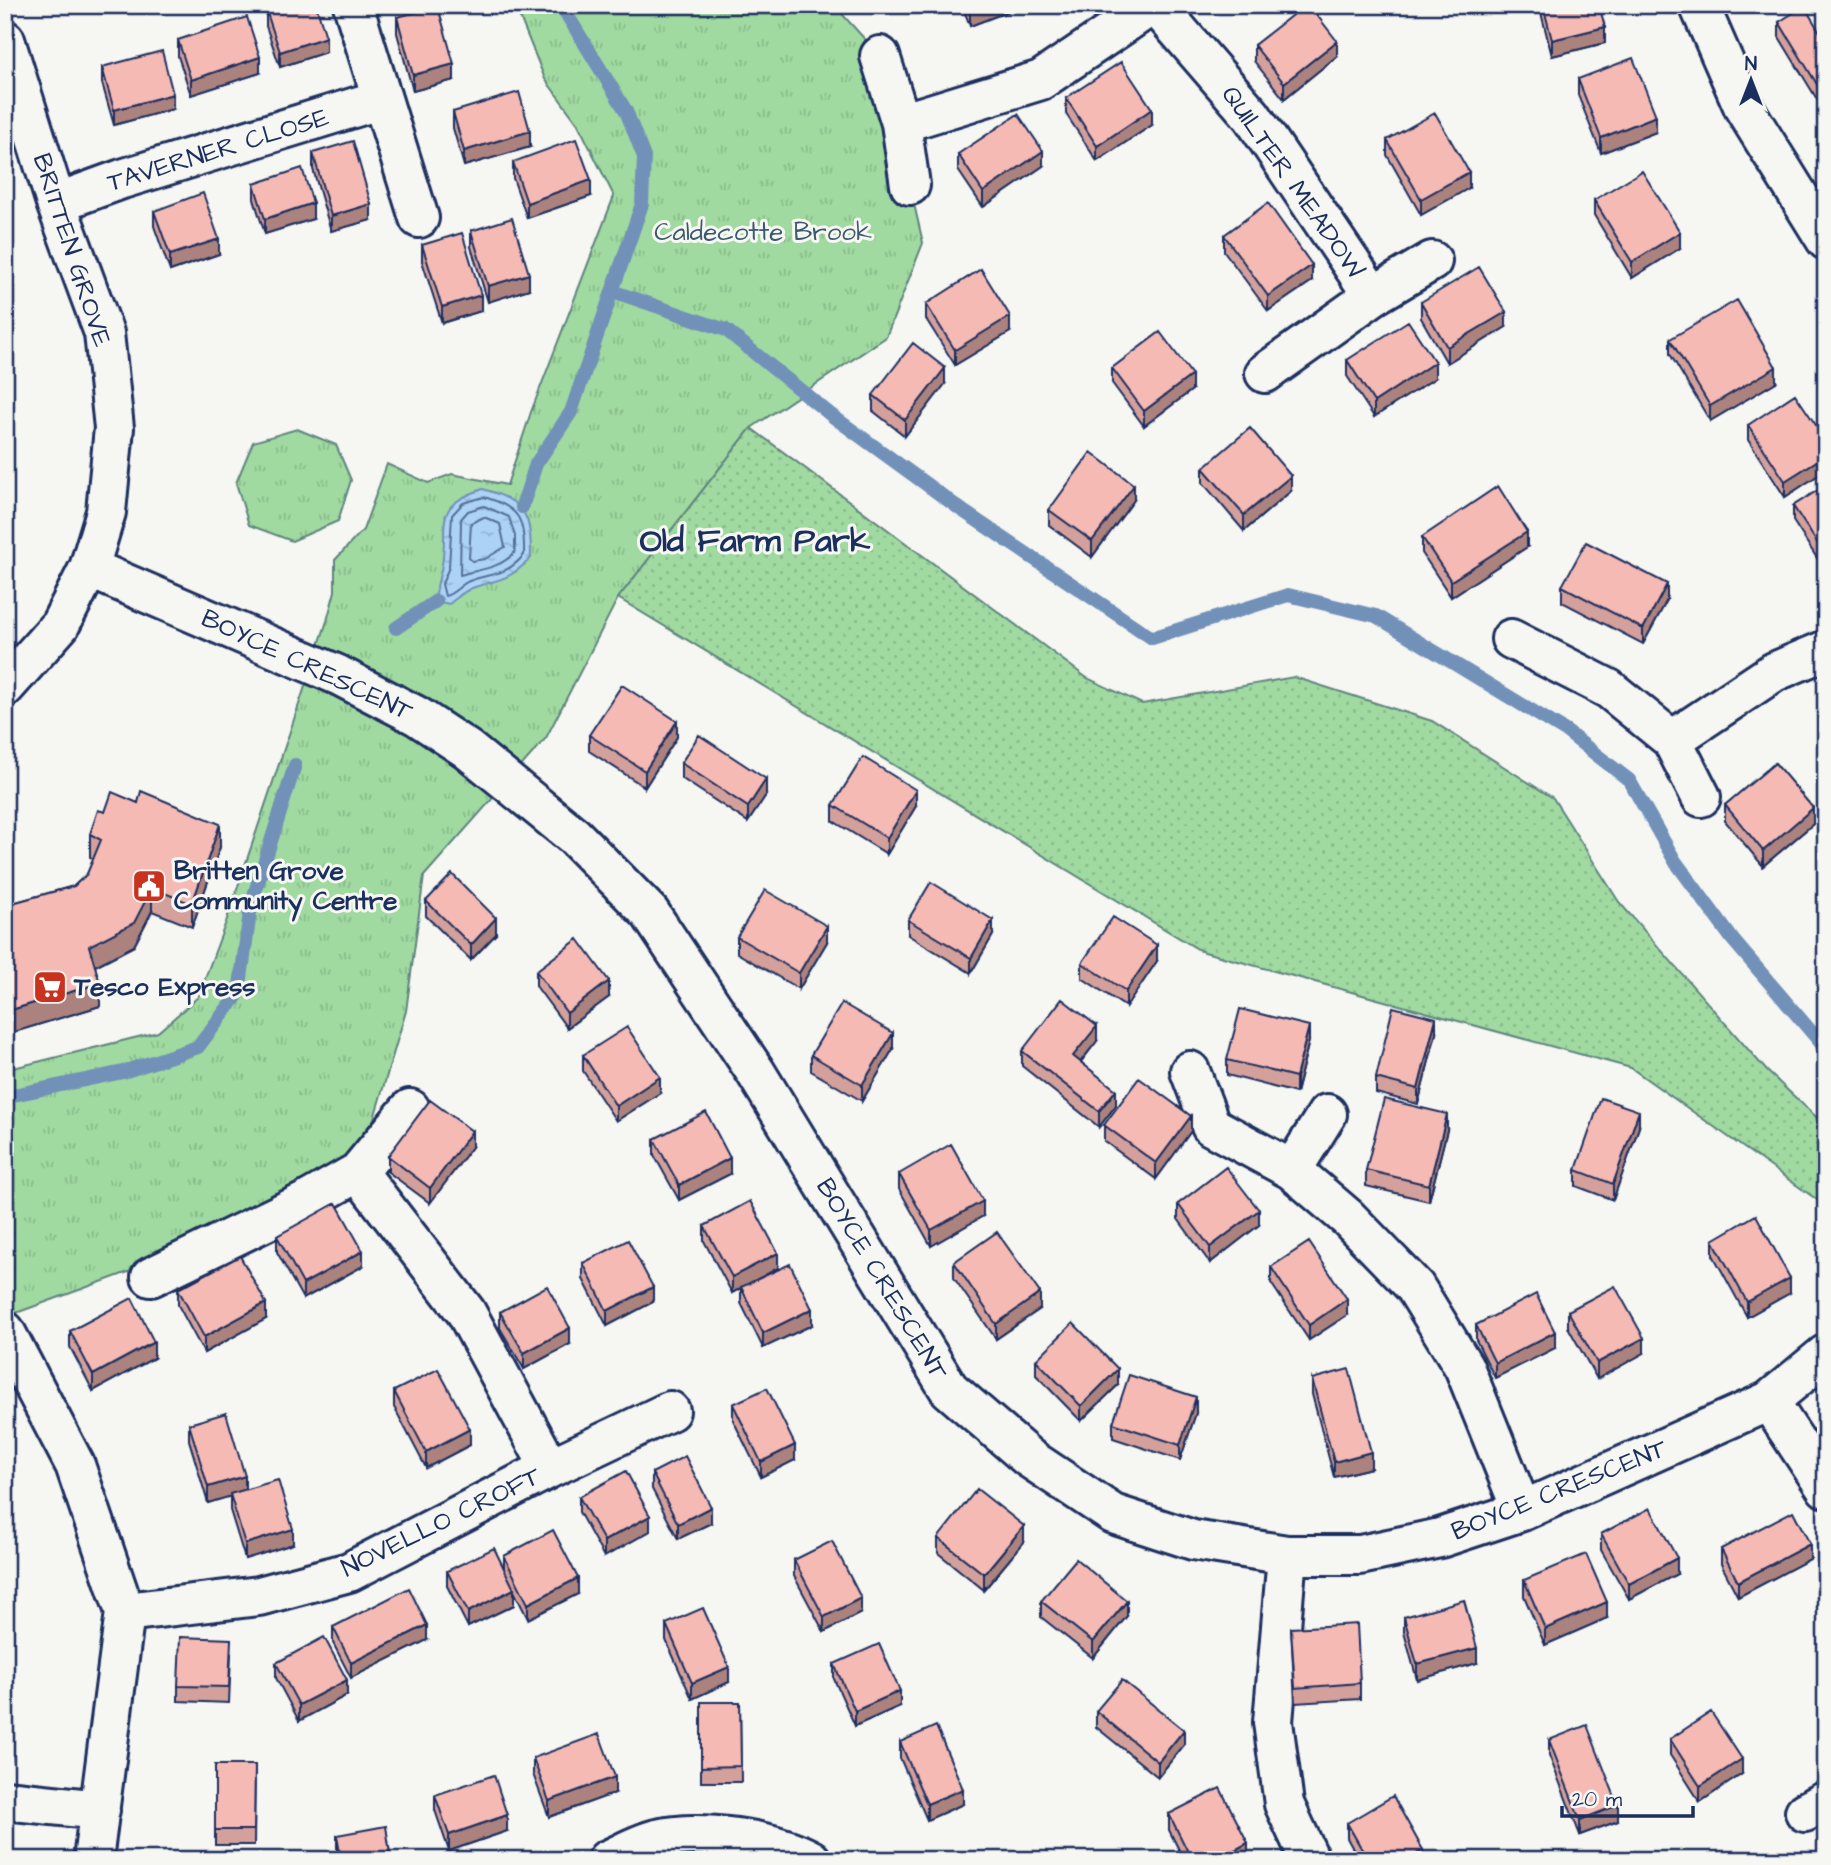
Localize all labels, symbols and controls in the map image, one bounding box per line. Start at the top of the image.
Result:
north arrow [1716,46,1786,116]
text: N [1745,51,1757,78]
street label: QUILTER MEADOW [1213,78,1373,286]
street label: TAVERNER CLOSE [103,99,333,201]
street label: BRITTEN GROVE [24,149,120,351]
park label: Caldecotte Brook [654,214,872,250]
district label: Old Farm Park [640,518,871,564]
street label: BOYCE CRESCENT [195,600,419,730]
place label: Britten Grove Community Centre [174,853,397,922]
public building icon: Britten Grove Community Centre [130,867,168,905]
supermarket icon: Tesco Express [31,968,69,1006]
place label: Tesco Express [73,969,255,1005]
street label: BOYCE CRESCENT [808,1171,957,1387]
street label: BOYCE CRESCENT [1446,1430,1673,1550]
street label: NOVELLO CROFT [335,1458,547,1586]
scale bar [1562,1774,1693,1818]
text: 20 m [1572,1785,1623,1814]

